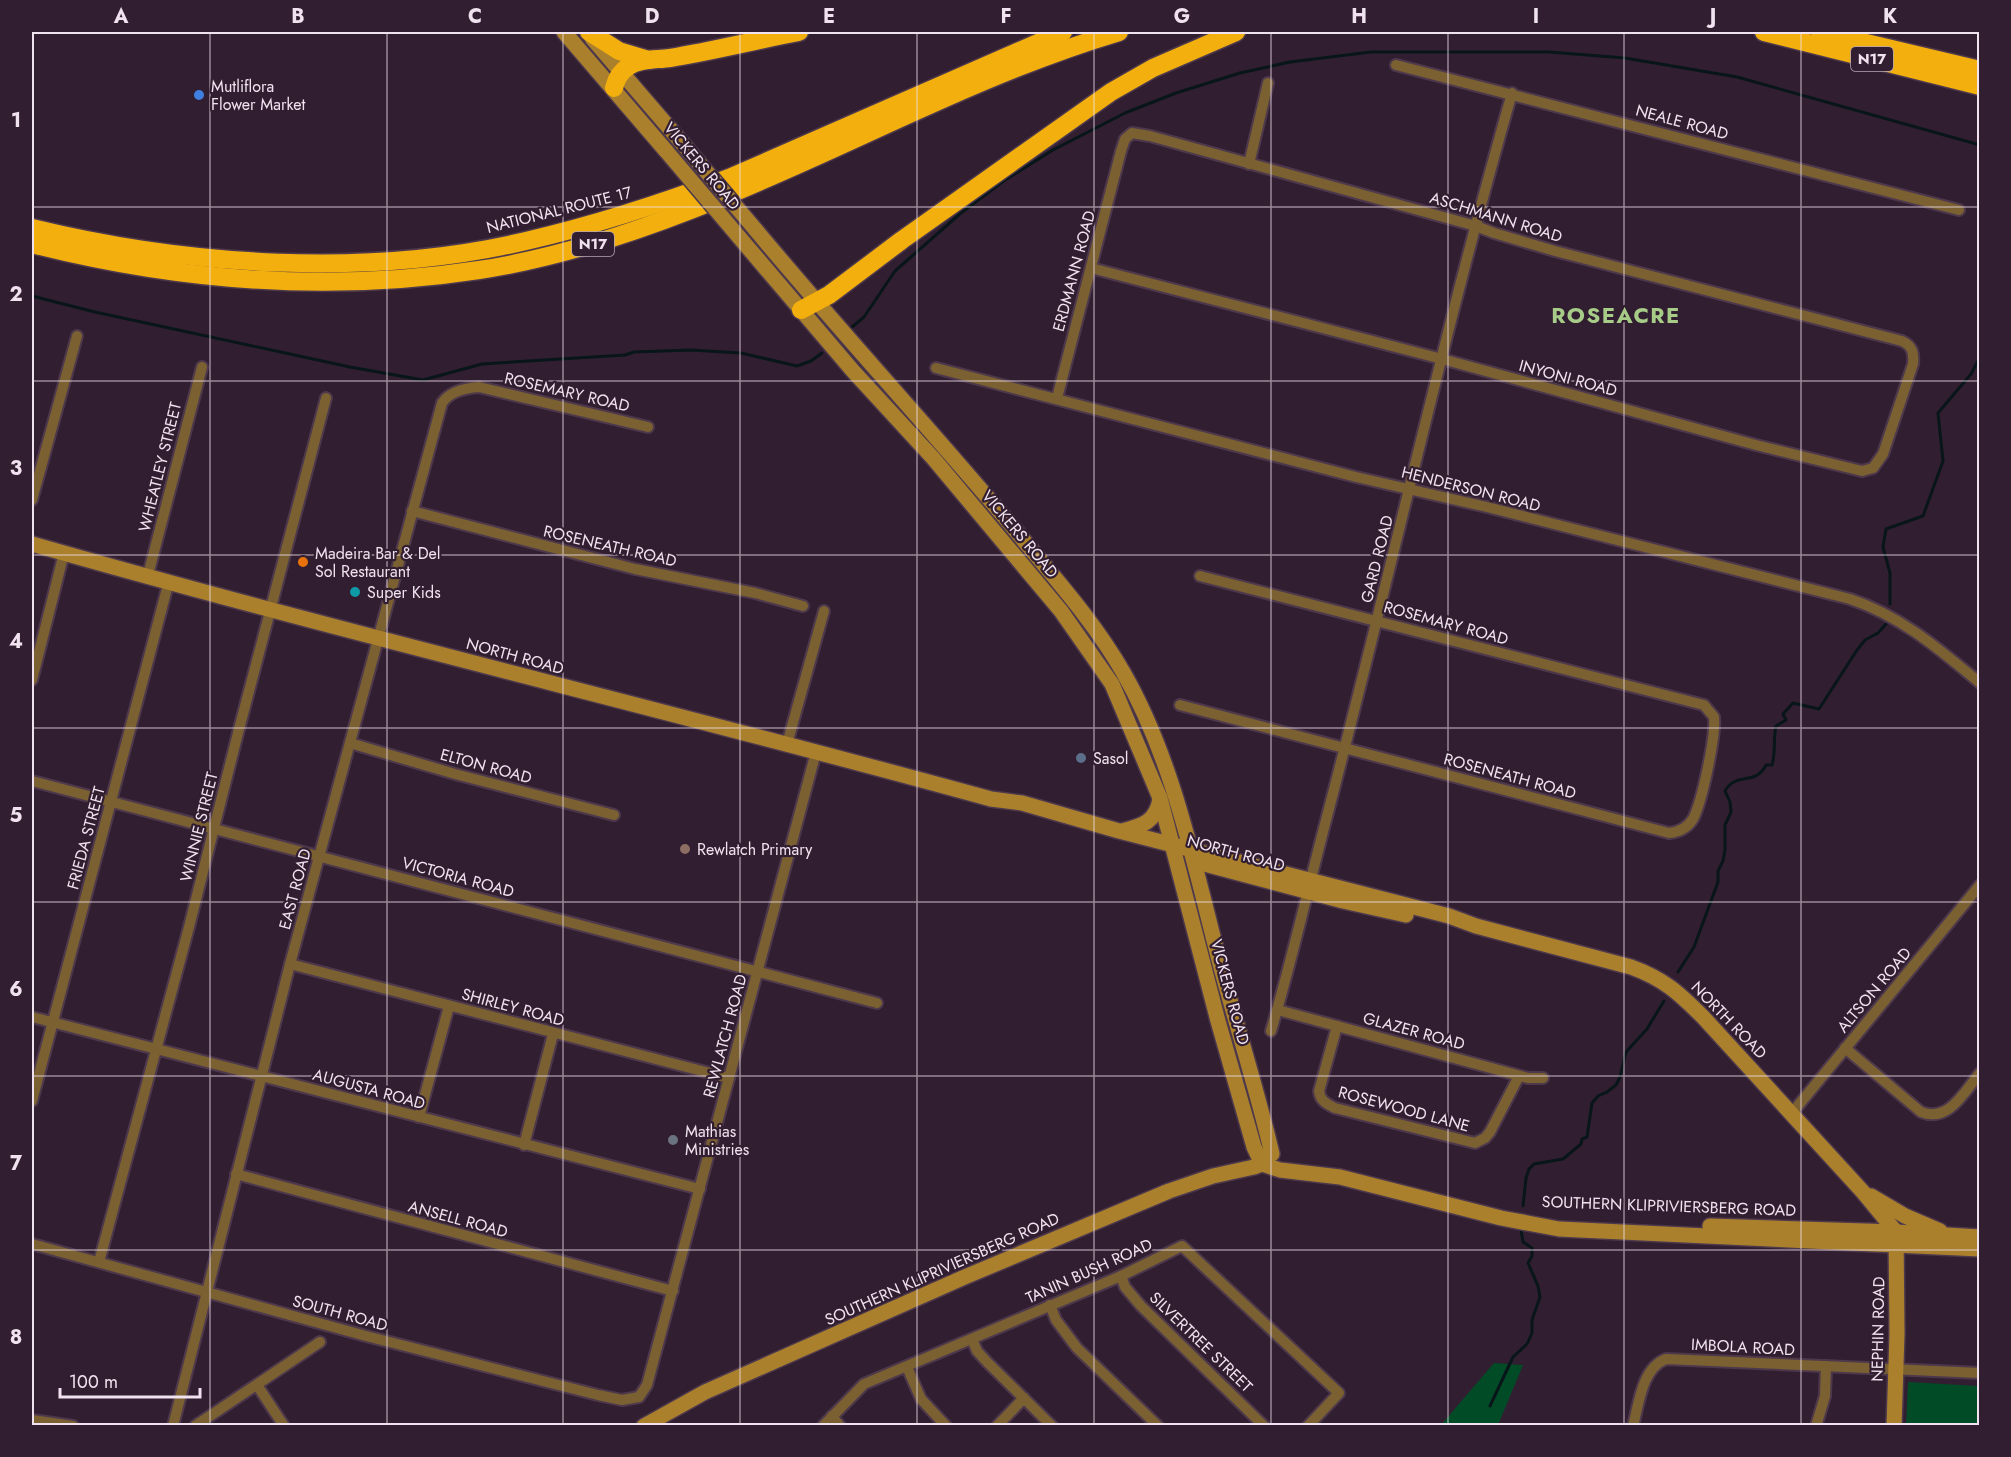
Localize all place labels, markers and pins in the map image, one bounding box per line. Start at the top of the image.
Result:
place label: Mutliflora Flower Market [211,75,306,116]
marker: Mutliflora Flower Market [192,88,206,102]
place label: Madeira Bar & Del Sol Restaurant [315,542,440,583]
marker: Madeira Bar & Del Sol Restaurant [296,555,310,569]
place label: Super Kids [367,581,441,604]
marker: Super Kids [348,585,362,599]
place label: Sasol [1093,747,1128,770]
marker: Sasol [1074,751,1088,765]
place label: Rewlatch Primary [697,838,813,861]
marker: Rewlatch Primary [678,842,692,856]
place label: Mathias Ministries [685,1120,749,1161]
marker: Mathias Ministries [666,1133,680,1147]

